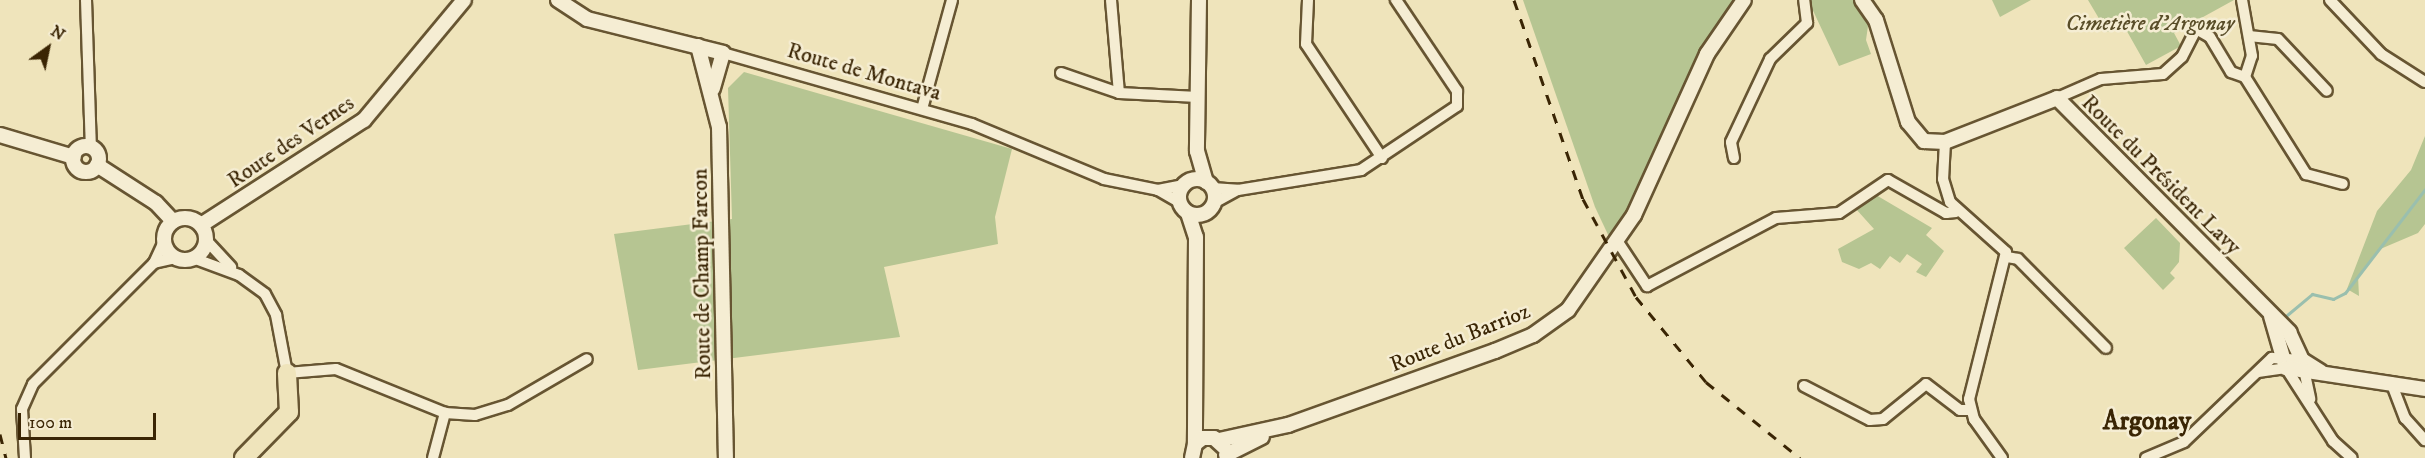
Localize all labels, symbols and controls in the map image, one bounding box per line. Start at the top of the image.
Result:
park label: Cimetière d'Argonay [2066,11,2234,37]
north arrow [18,18,78,78]
text: N [47,21,69,45]
street label: Route de Montava [784,37,944,107]
street label: Route des Vernes [223,90,359,194]
street label: Route du Président Lavy [2076,90,2246,260]
street label: Route de Champ Farcon [687,168,717,380]
street label: Route du Barrioz [1386,298,1534,378]
scale bar [21,401,159,439]
district label: Argonay [2103,406,2191,438]
text: 100 m [29,412,72,434]

